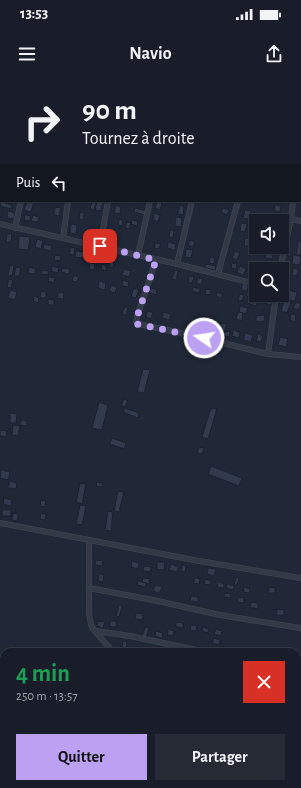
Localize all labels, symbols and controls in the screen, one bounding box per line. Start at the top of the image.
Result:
text: 13:53 [20,6,48,21]
icon: menu [16,43,38,65]
icon: share [263,43,285,65]
text: Navio [129,45,172,63]
icon: right [16,96,68,148]
text: 90 m [82,97,137,125]
text: Tournez à droite [82,130,195,148]
icon: left [48,172,70,194]
text: Puis [16,175,40,190]
map controls [249,214,289,302]
button: sound [249,214,289,254]
pin [83,229,117,263]
icon: arrive [89,235,111,257]
button: search [249,262,289,302]
position arrow [183,317,225,359]
button: close [243,661,285,703]
text: 4 min [16,662,70,686]
text: 250 m · 13:57 [16,690,78,703]
button: Quitter [16,734,147,780]
button: Partager [155,734,285,780]

